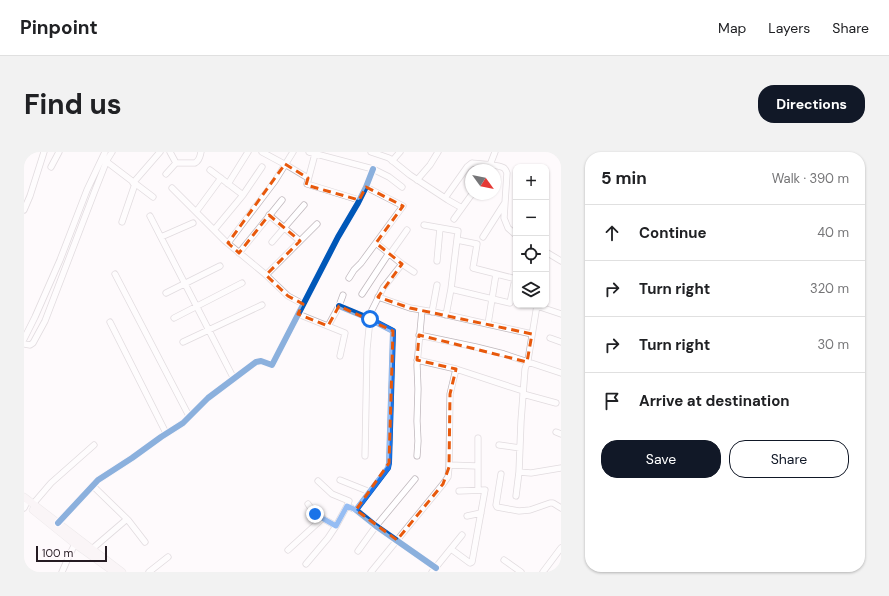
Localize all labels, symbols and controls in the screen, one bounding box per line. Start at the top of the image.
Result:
text: Pinpoint [20,15,98,40]
text: Map [718,19,746,37]
text: Layers [768,19,810,37]
text: Share [832,19,869,37]
button: Directions [758,85,865,123]
text: Find us [24,86,122,123]
north arrow [465,164,501,200]
map controls [513,164,549,308]
button: + [513,164,549,200]
text: 5 min [601,167,647,189]
text: Walk · 390 m [772,170,849,187]
button: − [513,200,549,236]
icon: ahead [601,222,623,244]
text: Continue [639,223,707,243]
text: 40 m [817,224,849,241]
button: locate [513,236,549,272]
button: layers [513,272,549,308]
icon: right [601,278,623,300]
text: Turn right [639,279,710,299]
text: 320 m [810,280,849,297]
route start [361,310,379,328]
icon: right [601,334,623,356]
text: Turn right [639,335,710,355]
text: 30 m [817,336,849,353]
icon: arrive [601,390,623,412]
text: Arrive at destination [639,391,790,411]
button: Save [601,440,721,478]
button: Share [729,440,849,478]
route end [306,505,324,523]
scale bar [36,544,107,563]
text: 100 m [42,546,73,560]

